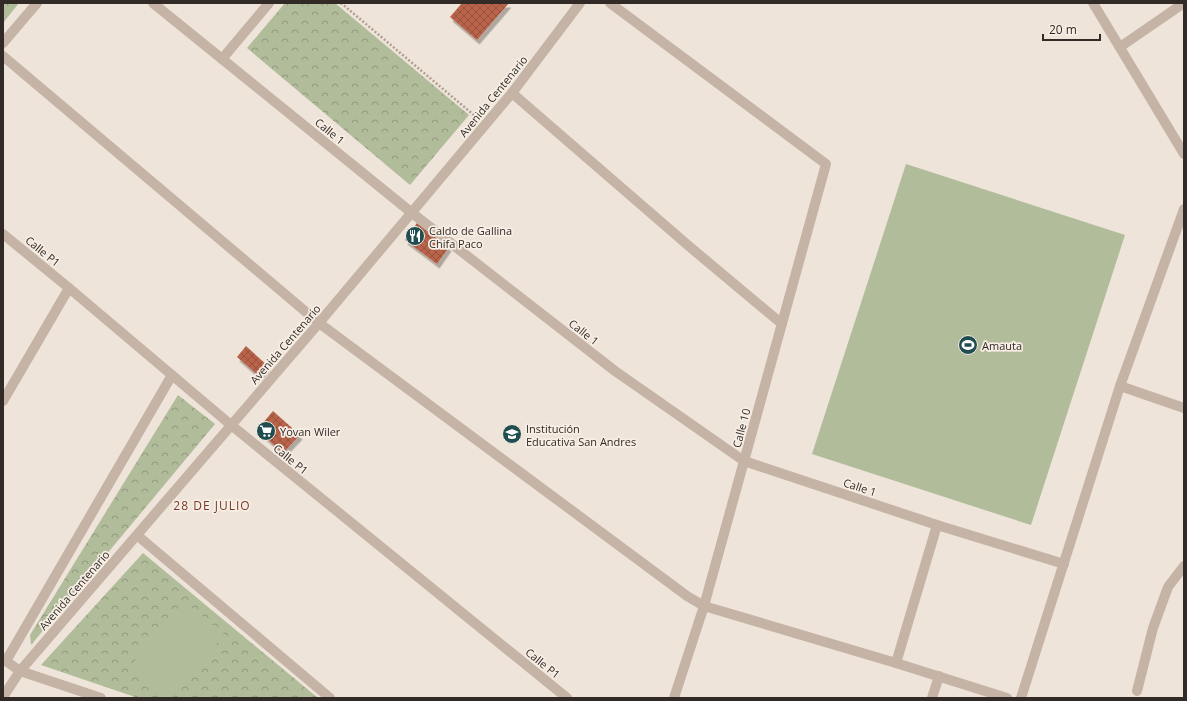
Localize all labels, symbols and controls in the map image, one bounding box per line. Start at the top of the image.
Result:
scale bar [1043,16,1100,42]
text: 20 m [1049,21,1077,38]
street label: Avenida Centenario [456,52,531,140]
street label: Calle 1 [312,114,348,148]
place label: Caldo de Gallina Chifa Paco [429,223,512,251]
restaurant icon: Caldo de Gallina Chifa Paco [404,225,426,247]
street label: Calle P1 [23,232,63,270]
street label: Avenida Centenario [246,301,324,387]
street label: Calle 1 [566,316,602,348]
sports icon: Amauta [957,334,979,356]
place label: Amauta [982,338,1022,353]
street label: Calle 10 [729,407,753,449]
supermarket icon: Yovan Wiler [255,420,277,442]
place label: Institución Educativa San Andres [526,421,636,449]
school or university icon: Institución Educativa San Andres [501,423,523,445]
place label: Yovan Wiler [280,424,341,439]
street label: Calle P1 [271,440,311,478]
street label: Calle 1 [842,475,878,499]
district label: 28 DE JULIO [173,497,251,514]
street label: Avenida Centenario [35,547,113,633]
street label: Calle P1 [523,644,563,682]

